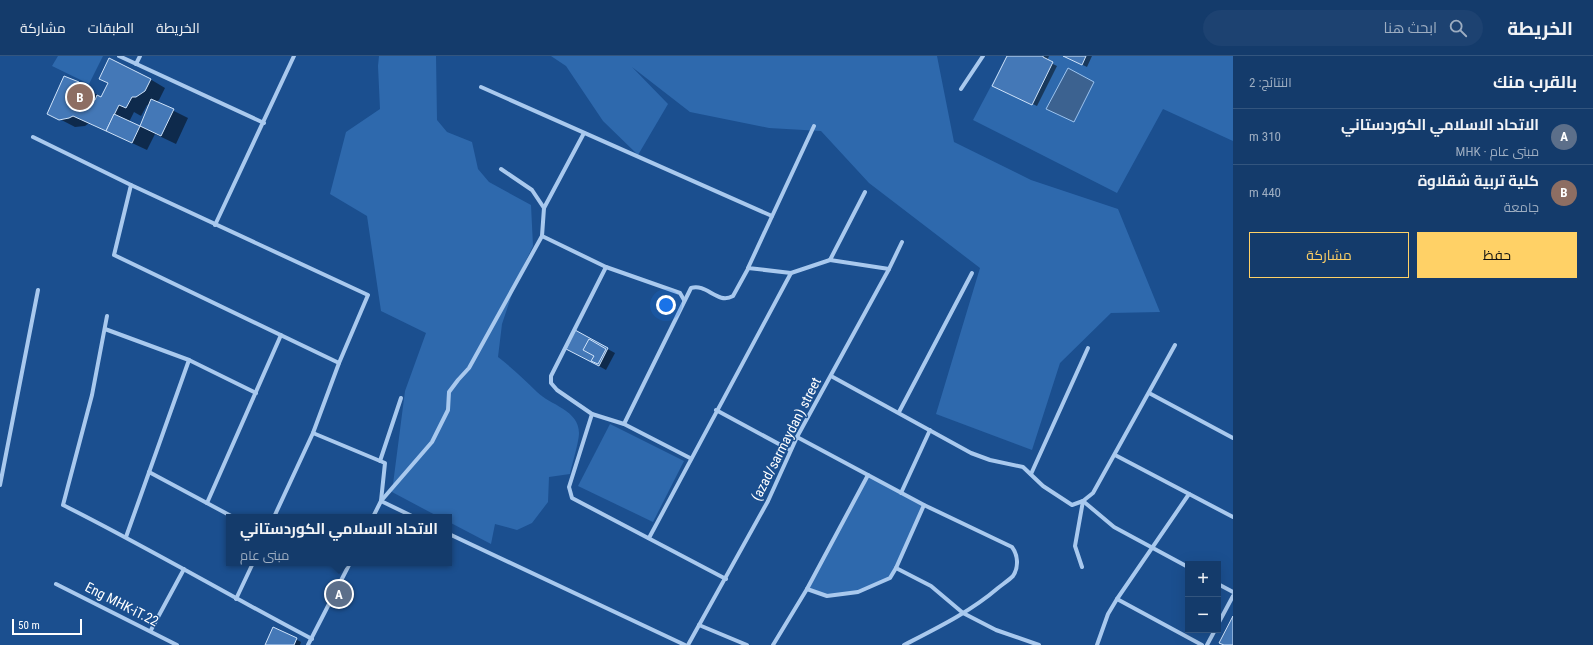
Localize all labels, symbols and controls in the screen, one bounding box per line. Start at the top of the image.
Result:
search box [1203,10,1483,46]
icon: search [1447,17,1469,39]
text: الخريطة [1507,17,1573,40]
text: ابحث هنا [1384,19,1437,37]
text: مشاركة [20,20,66,36]
text: الطبقات [88,20,134,36]
text: الخريطة [156,20,200,36]
text: بالقرب منك [1493,72,1577,92]
text: النتائج: 2 [1249,75,1292,90]
pin: B [67,82,93,112]
text: الاتحاد الاسلامي الكوردستاني [1341,116,1539,134]
text: 310 m [1249,129,1281,144]
text: A [1560,129,1568,144]
text: مبنى عام · MHK [1456,144,1539,159]
text: كلية تربية شقلاوة [1418,172,1539,190]
text: 440 m [1249,185,1281,200]
text: B [1560,185,1568,200]
text: جامعة [1504,200,1539,215]
button: مشاركة [1249,232,1409,278]
button: حفظ [1417,232,1577,278]
your location [656,295,676,315]
street label: (azad/sarmaydan) street [748,375,825,504]
popup [226,514,452,566]
text: الاتحاد الاسلامي الكوردستاني [240,520,438,538]
text: مبنى عام [240,548,289,563]
map controls [1185,561,1221,633]
button: + [1185,561,1221,597]
street label: Eng MHK-iT.22 [83,579,161,629]
pin: A [326,579,352,609]
button: − [1185,597,1221,633]
scale bar [12,617,82,636]
text: 50 m [18,619,40,632]

